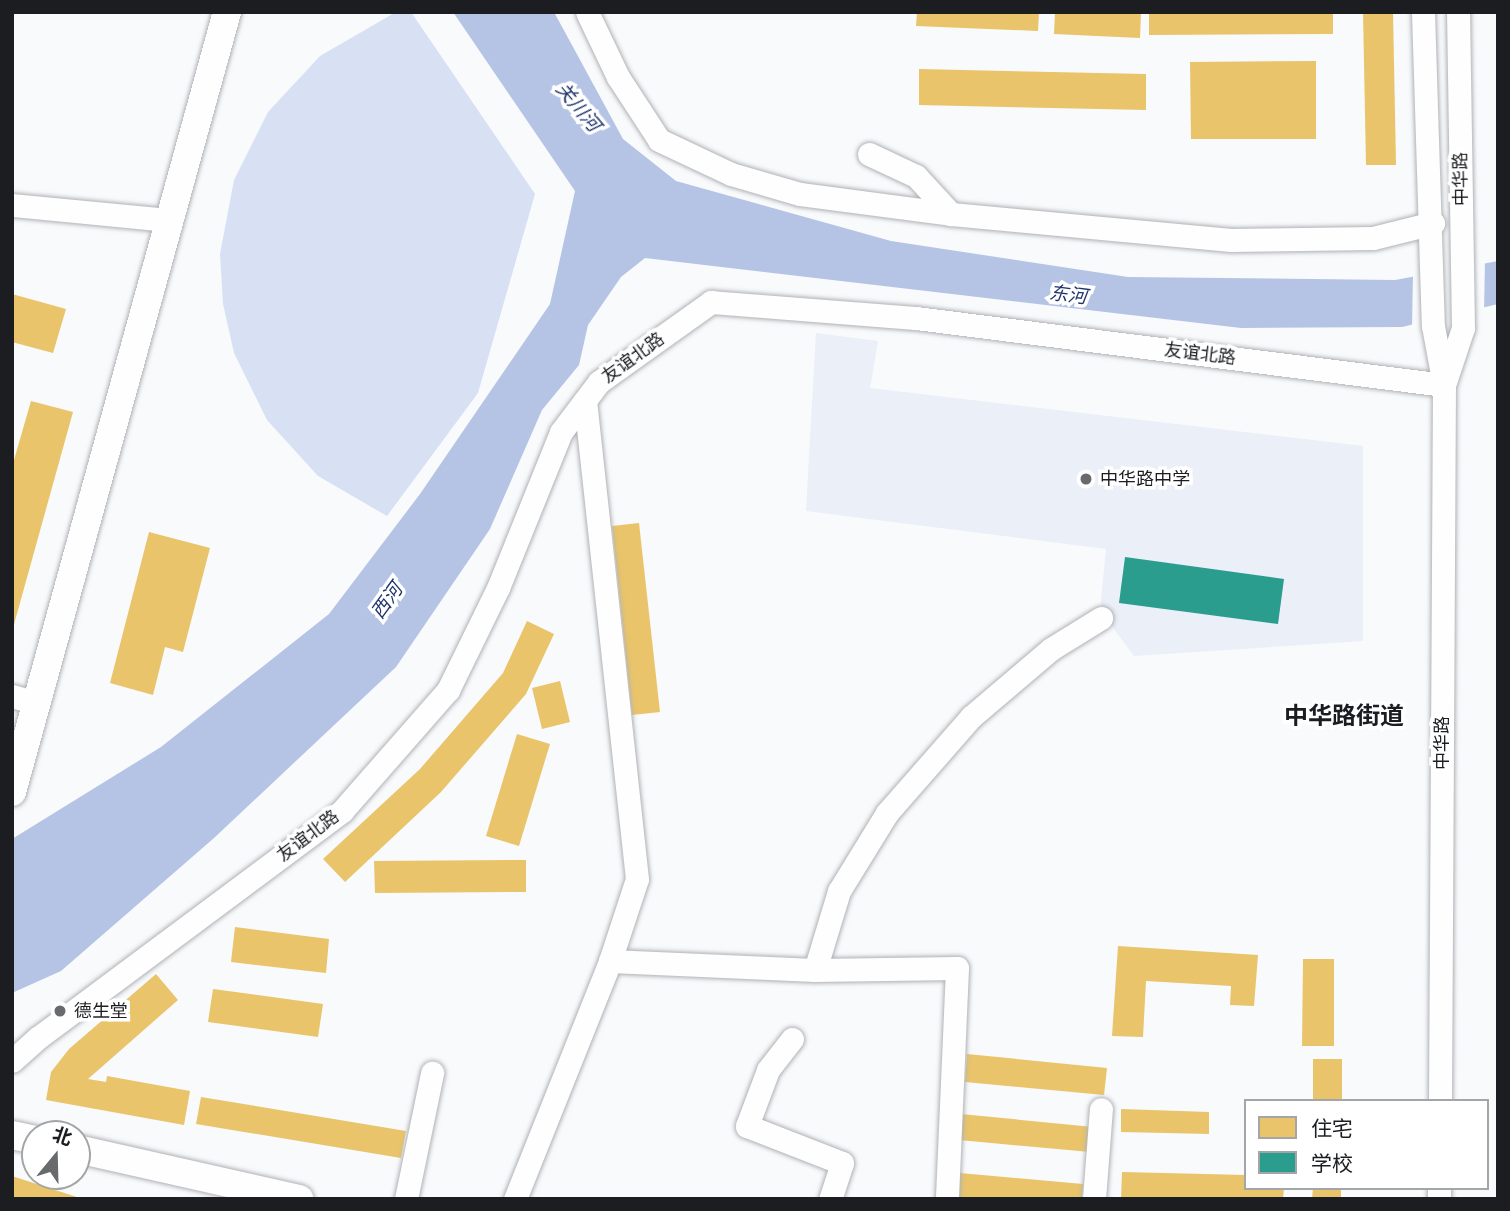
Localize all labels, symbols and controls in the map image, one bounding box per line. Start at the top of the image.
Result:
water label: 关川河 [551,78,605,136]
street label: 中华路 [1450,152,1472,206]
water label: 东河 [1048,281,1088,309]
street label: 友谊北路 [598,328,668,388]
street label: 友谊北路 [1163,339,1237,369]
place label: 中华路中学 [1100,468,1190,490]
marker: 中华路中学 [1078,471,1094,487]
water label: 西河 [367,579,407,623]
district label: 中华路街道 [1284,702,1404,730]
street label: 中华路 [1431,716,1453,770]
street label: 友谊北路 [273,806,343,866]
place label: 德生堂 [74,1000,128,1022]
marker: 德生堂 [52,1003,68,1019]
legend [1244,1099,1489,1190]
text: 住宅 [1311,1115,1353,1143]
north arrow [21,1120,91,1190]
text: 北 [49,1122,75,1151]
text: 学校 [1311,1150,1353,1178]

